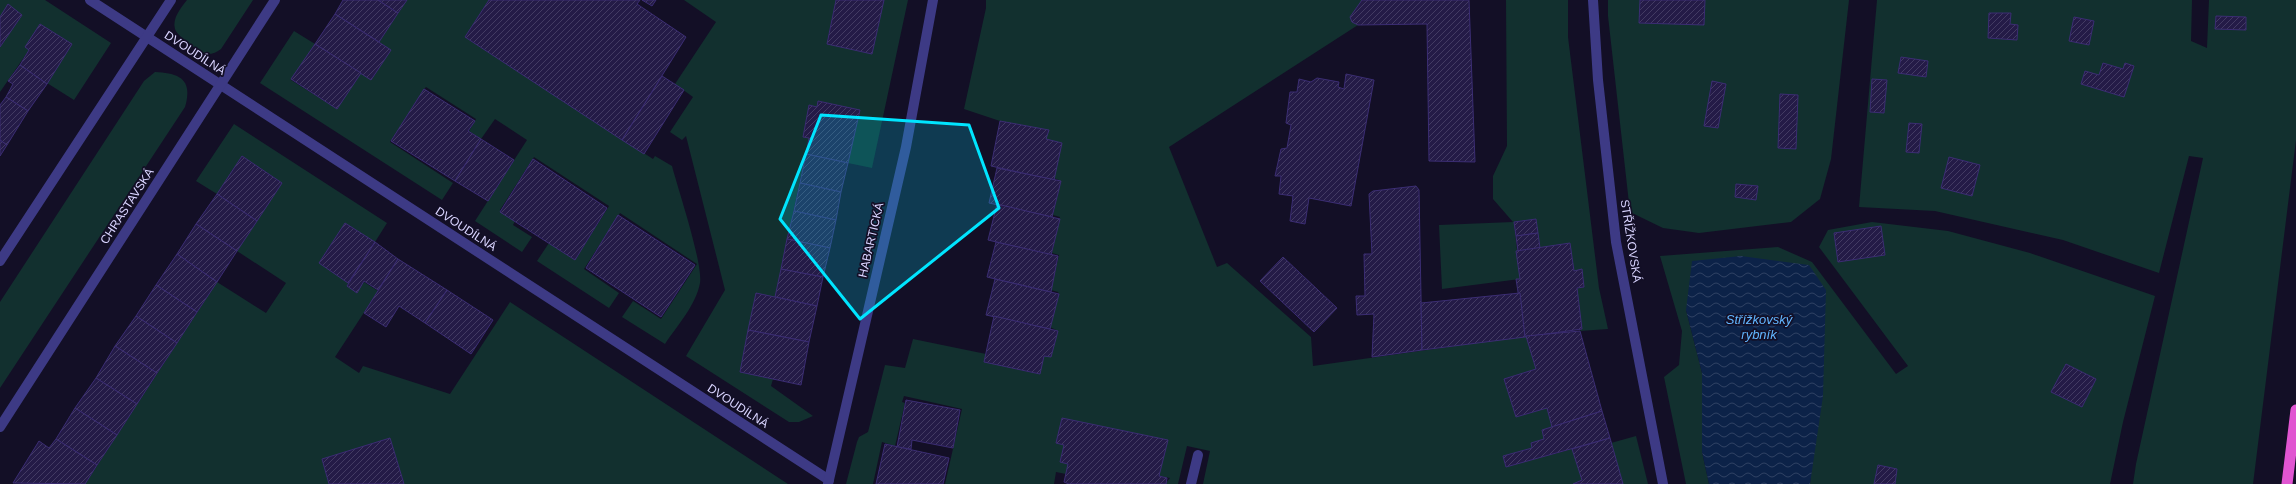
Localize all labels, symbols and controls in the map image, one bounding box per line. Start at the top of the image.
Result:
street label: DVOUDÍLNÁ [162,27,229,78]
street label: CHRASTAVSKÁ [96,165,157,247]
street label: STŘÍŽKOVSKÁ [1618,198,1645,284]
street label: HABARTICKÁ [855,201,886,279]
street label: DVOUDÍLNÁ [433,203,500,254]
water label: Střížkovský rybník [1726,312,1794,342]
street label: DVOUDÍLNÁ [705,380,772,431]

